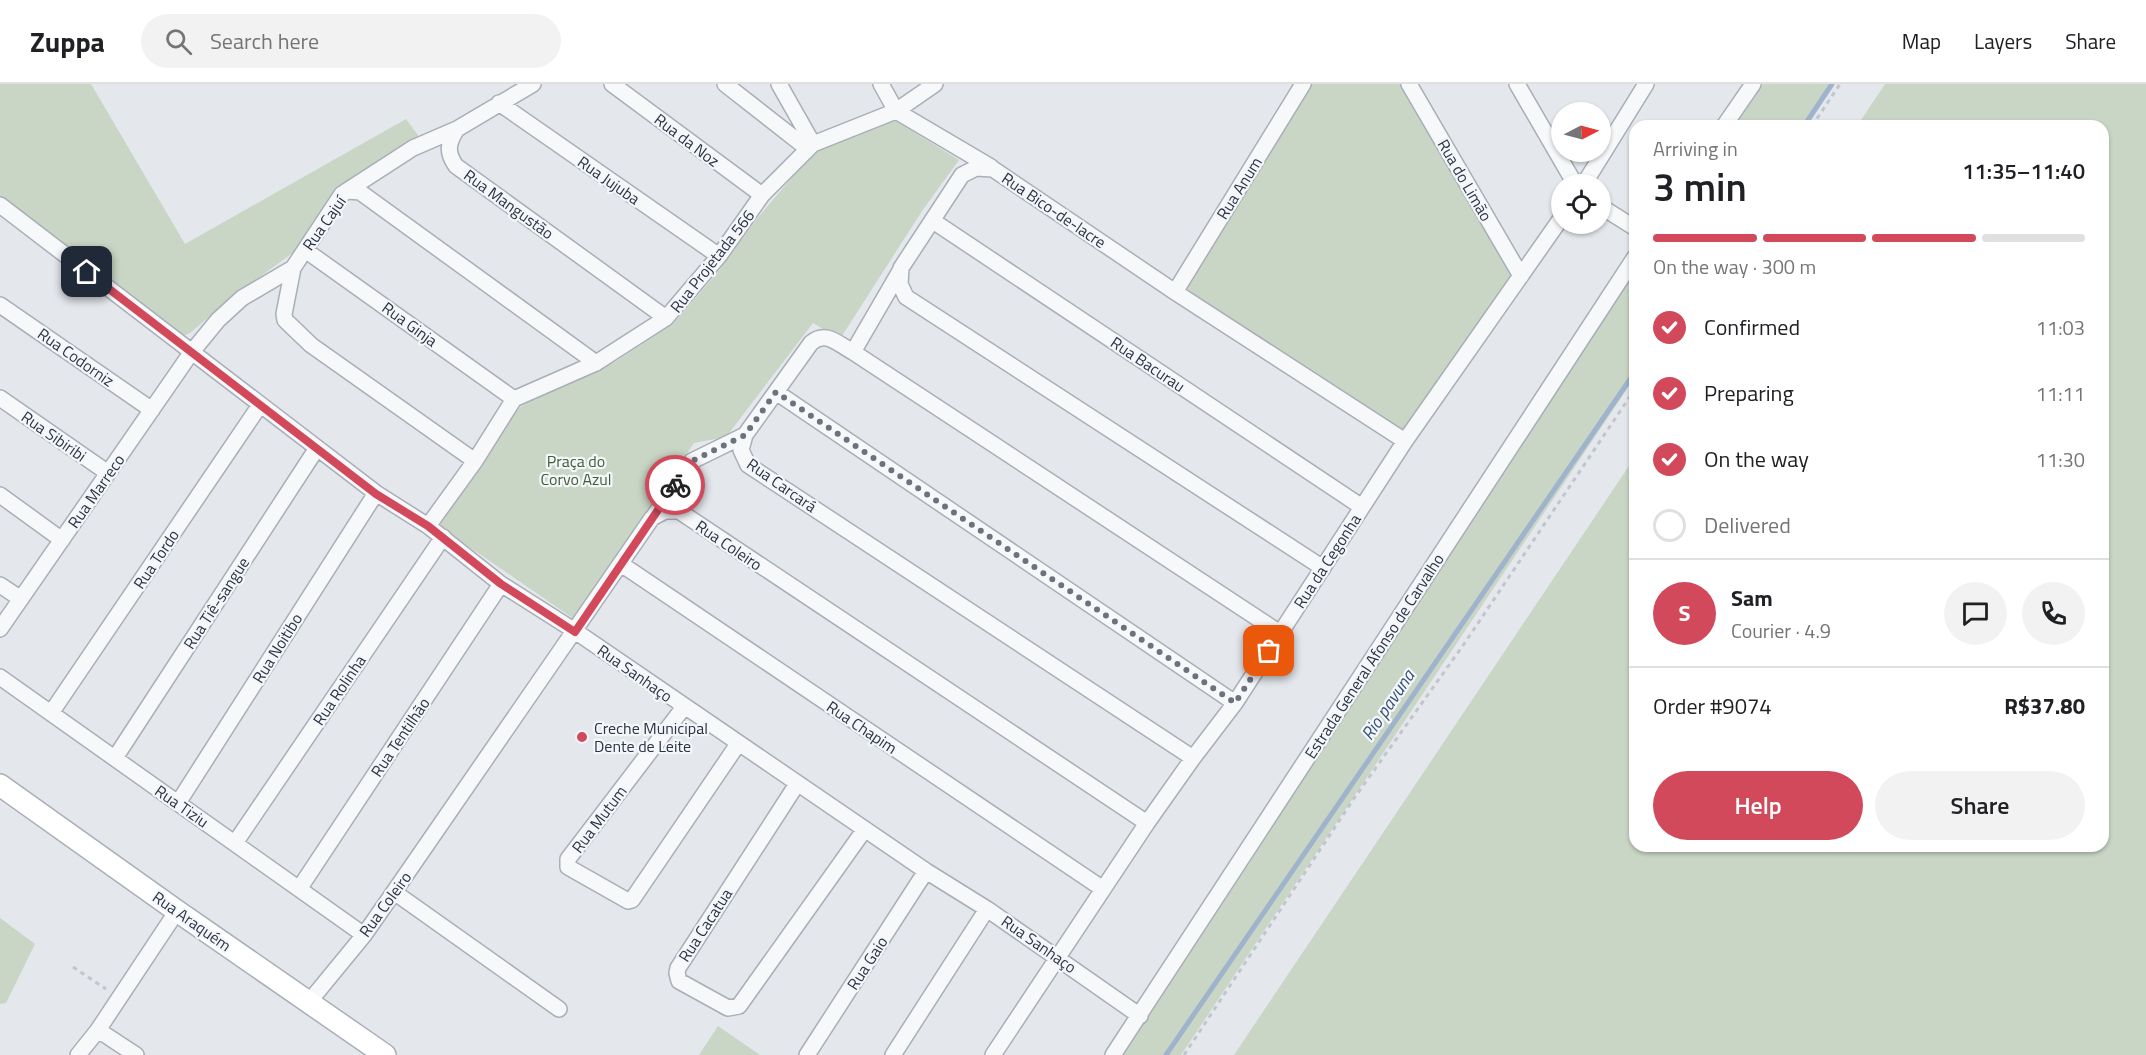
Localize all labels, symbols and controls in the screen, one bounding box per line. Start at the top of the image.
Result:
search box [141,14,561,68]
text: Zuppa [30,20,105,63]
text: Search here [210,24,319,58]
icon: search [162,25,195,58]
text: Map [1902,25,1941,57]
text: Layers [1974,25,2032,57]
text: Share [2065,25,2116,57]
north arrow [1551,102,1611,162]
map controls [1551,102,1611,234]
street label: Rua da Noz [649,107,725,173]
text: Arriving in [1653,133,1738,164]
street label: Rua do Limão [1432,134,1498,226]
street label: Rua Jujuba [573,150,645,210]
street label: Rua Anum [1210,152,1268,224]
text: 11:35–11:40 [1962,154,2085,188]
text: 3 min [1653,157,1747,216]
street label: Rua Mangustão [459,163,559,245]
street label: Rua Bico-de-lacre [997,166,1111,254]
button: locate [1551,174,1611,234]
street label: Rua Cajuí [296,189,352,255]
street label: Rua Projetada 566 [664,204,760,318]
pin [61,246,112,297]
text: On the way · 300 m [1653,251,1816,282]
icon: home [70,255,103,288]
street label: Rua Ginja [377,296,443,352]
text: Confirmed [1704,310,1800,344]
icon: check [1653,311,1686,344]
text: 11:03 [2036,312,2085,343]
street label: Rua Codorniz [33,322,119,392]
street label: Rua Bacurau [1106,330,1190,398]
text: Preparing [1704,376,1794,410]
icon: check [1653,377,1686,410]
text: 11:11 [2036,378,2085,409]
street label: Rua Sibiribi [16,405,92,467]
text: On the way [1704,442,1809,476]
icon: check [1653,443,1686,476]
text: 11:30 [2036,444,2085,475]
street label: Rua Marreco [62,449,130,533]
park label: Praça do Corvo Azul [540,449,612,491]
street label: Rua Carcará [742,452,822,518]
courier [645,455,705,515]
icon: bike [659,469,692,502]
text: Delivered [1704,508,1791,542]
street label: Rua da Cegonha [1287,509,1367,613]
street label: Rua Coleiro [691,514,767,576]
street label: Rua Tordo [127,524,185,594]
street label: Estrada General Afonso de Carvalho [1298,549,1450,763]
street label: Rua Tiê-sangue [177,552,255,654]
text: Sam [1731,581,1773,615]
button: chat [1944,582,2007,645]
button: phone [2022,582,2085,645]
text: S [1679,596,1690,630]
street label: Rua Noitibo [246,608,308,688]
text: Courier · 4.9 [1731,615,1831,646]
pin [1243,625,1294,676]
icon: bag [1252,634,1285,667]
street label: Rua Sanhaço [592,638,678,708]
street label: Rua Rolinha [307,650,371,730]
water label: Rio pavuna [1354,663,1422,745]
text: Order #9074 [1653,689,1772,723]
text: R$37.80 [2004,689,2085,723]
street label: Rua Tentilhão [365,692,435,782]
street label: Rua Chapim [822,695,902,759]
place label: Creche Municipal Dente de Leite [594,716,708,758]
marker: Creche Municipal Dente de Leite [575,730,589,744]
button: Help [1653,771,1863,840]
button: Share [1875,771,2085,840]
street label: Rua Tiziu [150,779,214,833]
street label: Rua Mutum [566,780,632,858]
street label: Rua Coleiro [353,866,417,942]
street label: Rua Cacatua [672,883,738,967]
street label: Rua Araquém [148,885,236,957]
street label: Rua Sanhaço [996,909,1082,979]
street label: Rua Gaio [841,931,893,995]

